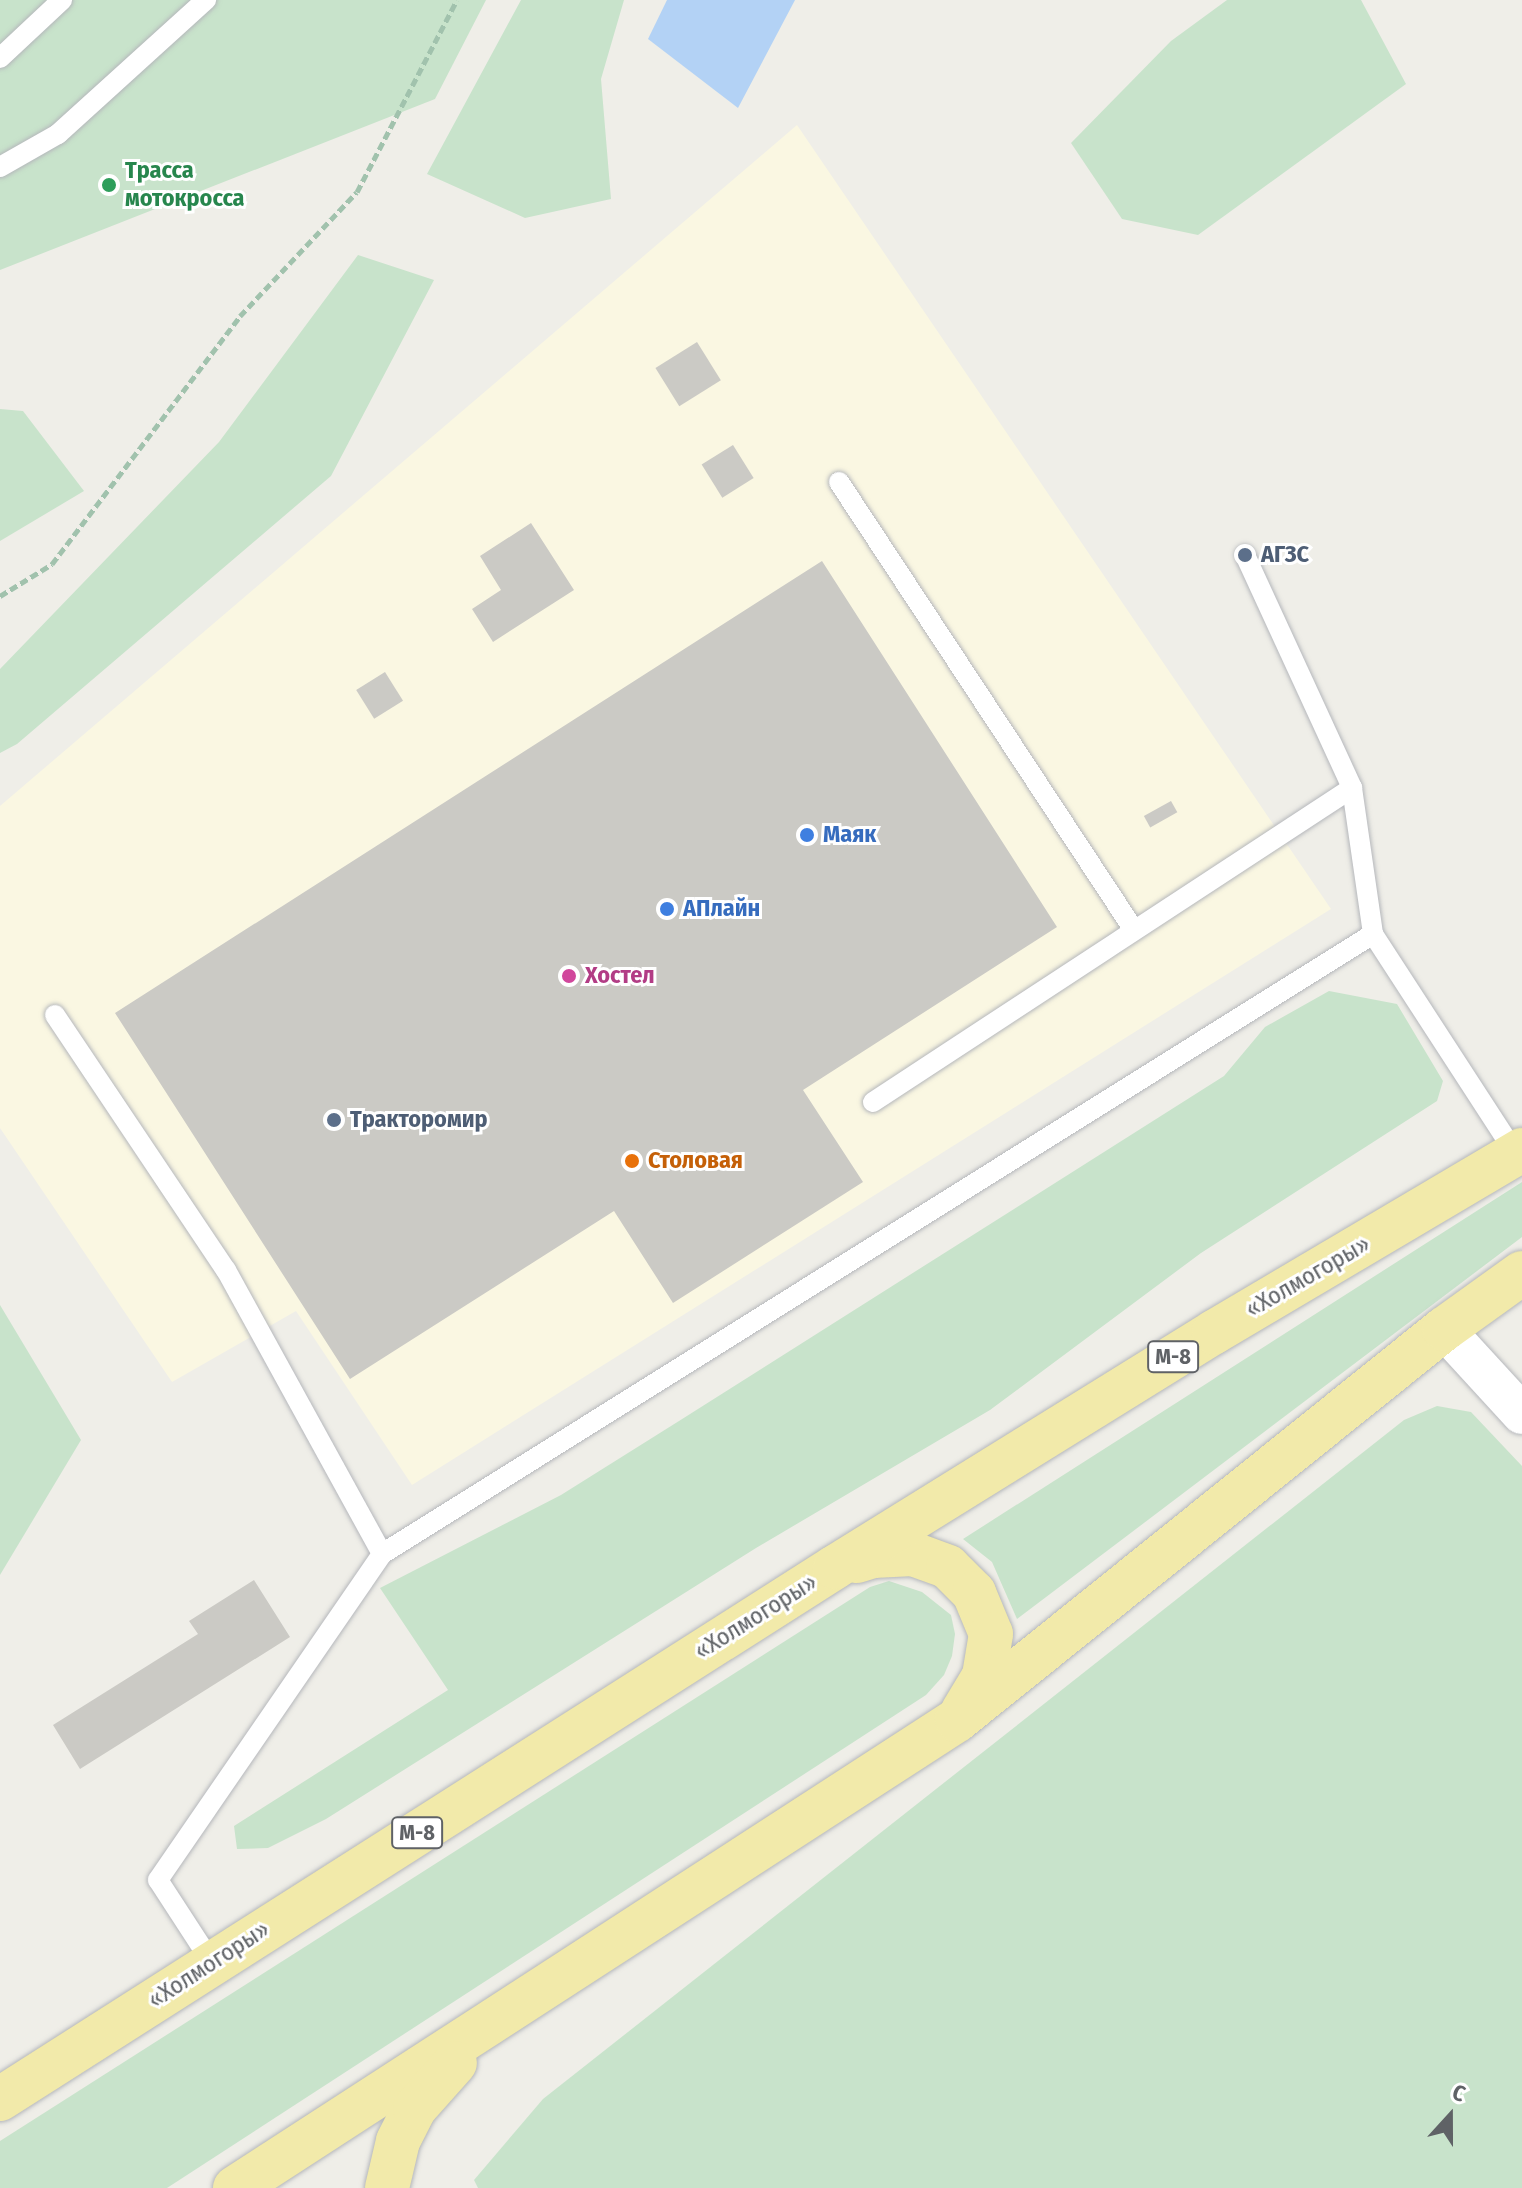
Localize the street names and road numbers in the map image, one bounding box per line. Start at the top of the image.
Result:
street label: «Холмогоры» [1241,1230,1375,1324]
road number: М-8 [1147,1339,1199,1375]
street label: «Холмогоры» [689,1568,823,1666]
road number: М-8 [391,1815,443,1851]
street label: «Холмогоры» [143,1915,275,2015]

